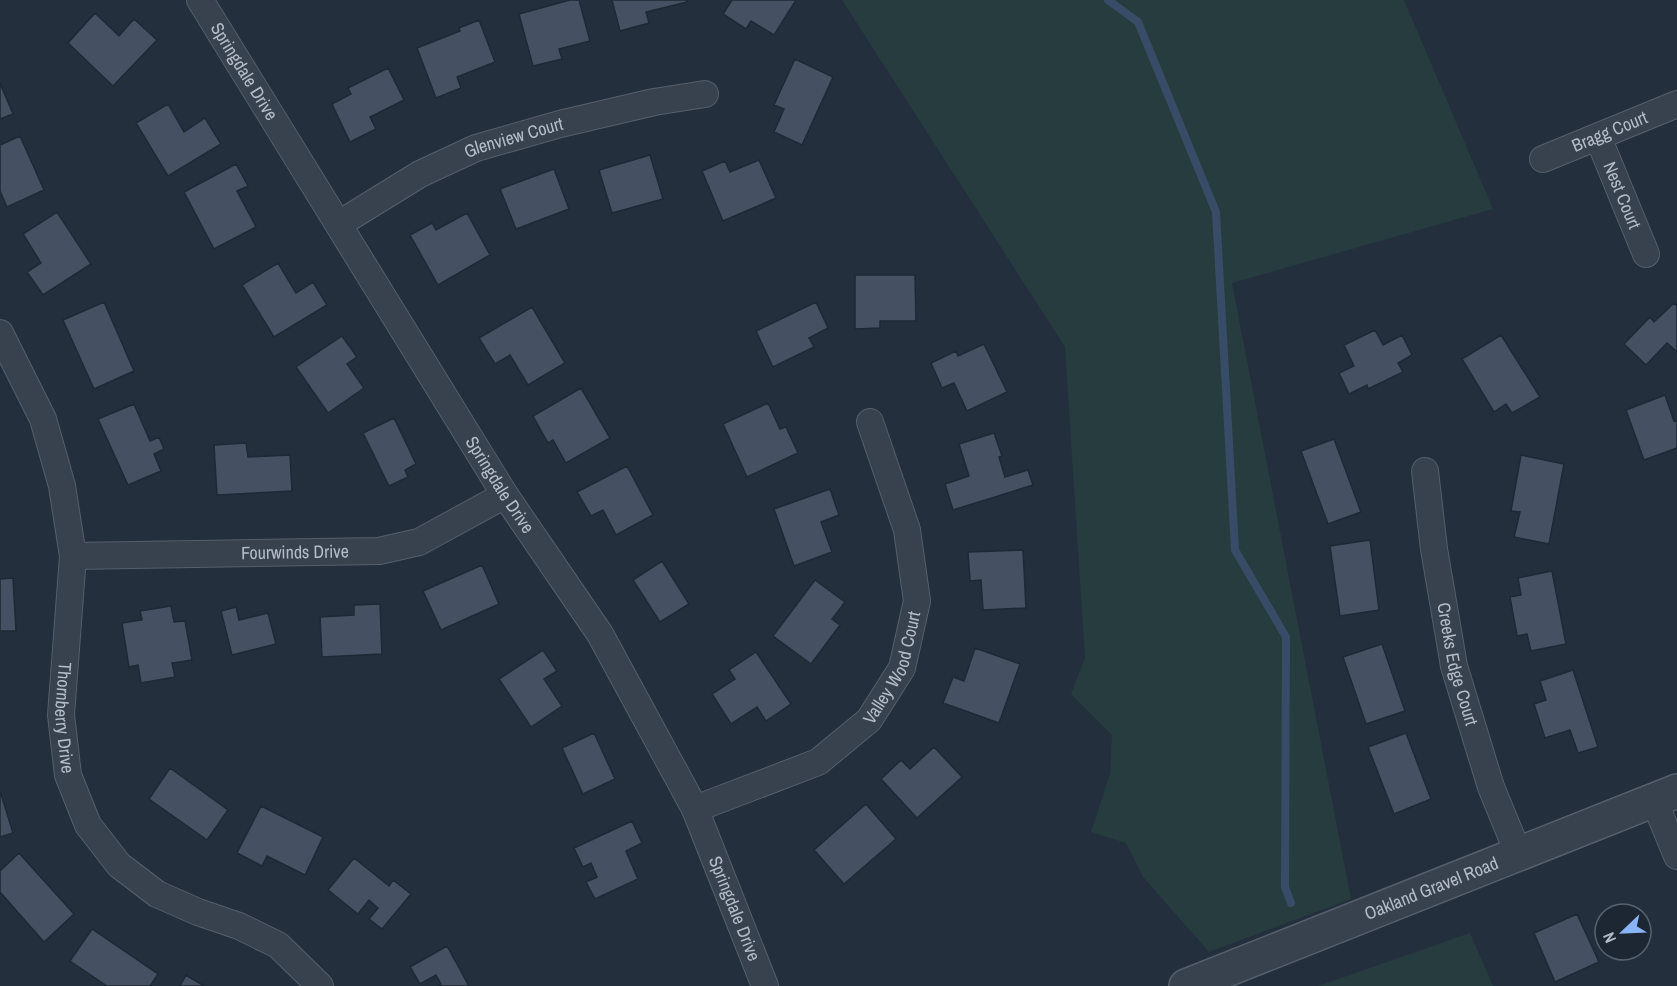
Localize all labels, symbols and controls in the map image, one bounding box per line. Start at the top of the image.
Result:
street label: Springdale Drive [205,17,284,125]
street label: Bragg Court [1568,105,1651,158]
street label: Glenview Court [460,111,565,164]
street label: Nest Court [1597,158,1647,233]
street label: Springdale Drive [460,431,541,538]
street label: Fourwinds Drive [241,538,349,565]
street label: Creeks Edge Court [1431,601,1484,728]
street label: Valley Wood Court [857,609,926,729]
street label: Thornberry Drive [49,661,81,775]
street label: Oakland Gravel Road [1361,850,1502,926]
street label: Springdale Drive [703,852,767,965]
north arrow [1593,902,1653,962]
text: N [1597,929,1621,947]

